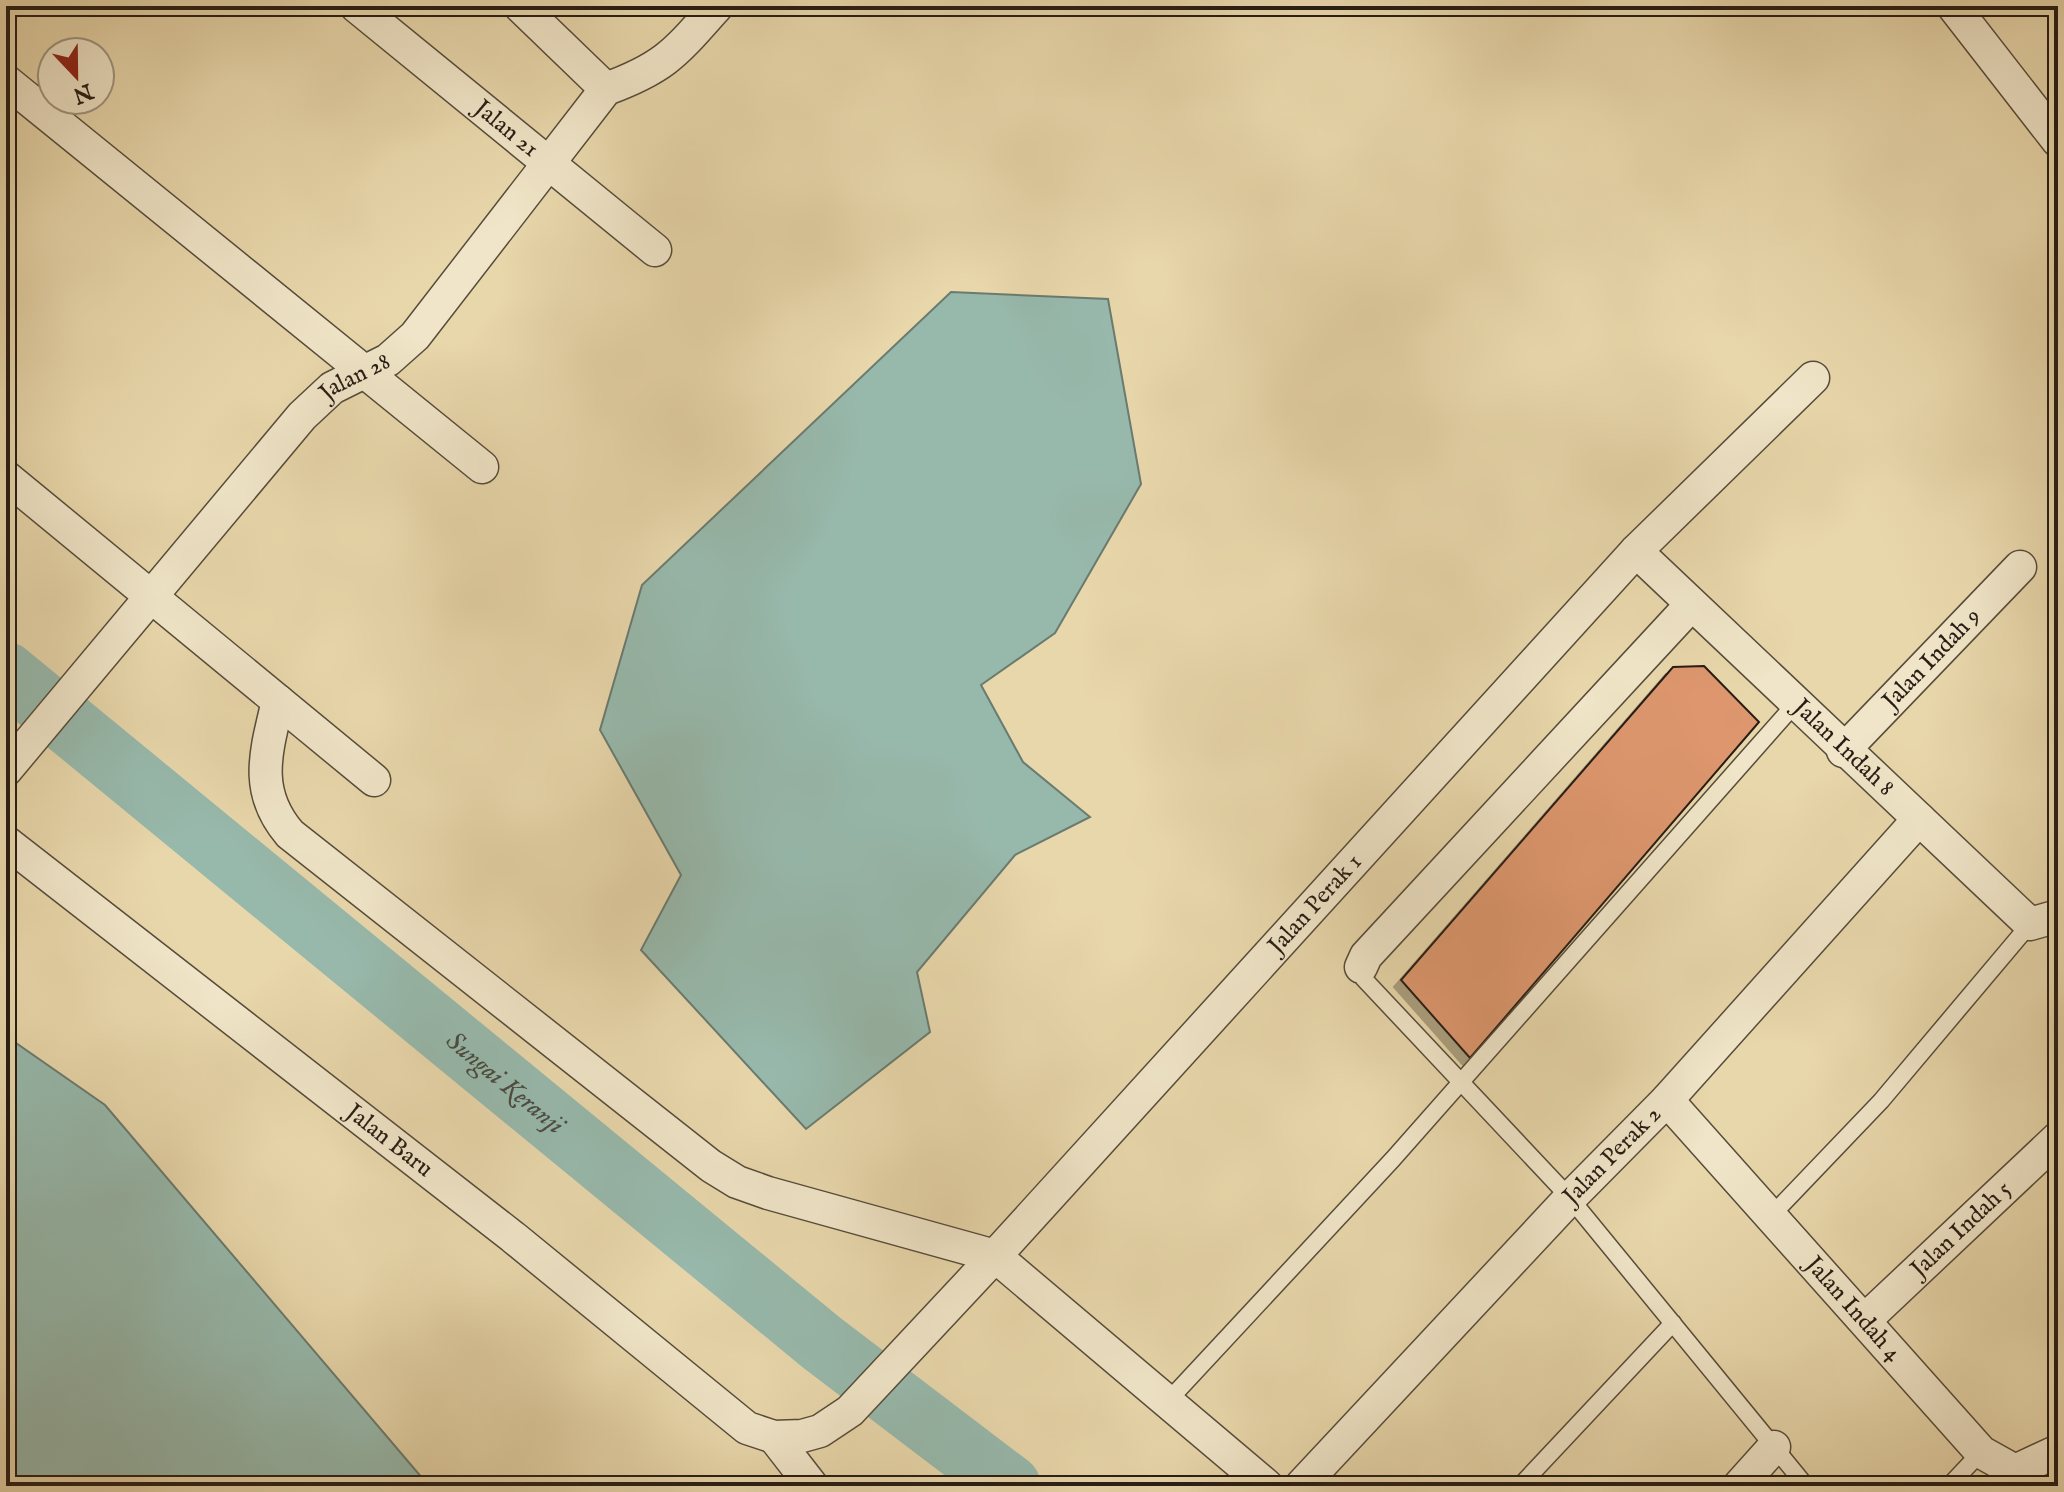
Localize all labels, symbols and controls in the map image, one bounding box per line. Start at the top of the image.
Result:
north arrow [36,36,116,116]
text: N [69,76,98,109]
street label: Jalan 21 [465,91,545,164]
street label: Jalan 28 [310,346,395,410]
street label: Jalan Indah 9 [1874,601,1988,718]
street label: Jalan Indah 8 [1784,690,1901,803]
street label: Jalan Perak 1 [1259,847,1369,963]
water label: Sungai Keranji [439,1024,573,1142]
street label: Jalan Baru [337,1095,439,1184]
street label: Jalan Perak 2 [1554,1099,1668,1214]
street label: Jalan Indah 5 [1902,1174,2018,1287]
street label: Jalan Indah 4 [1796,1248,1909,1368]

